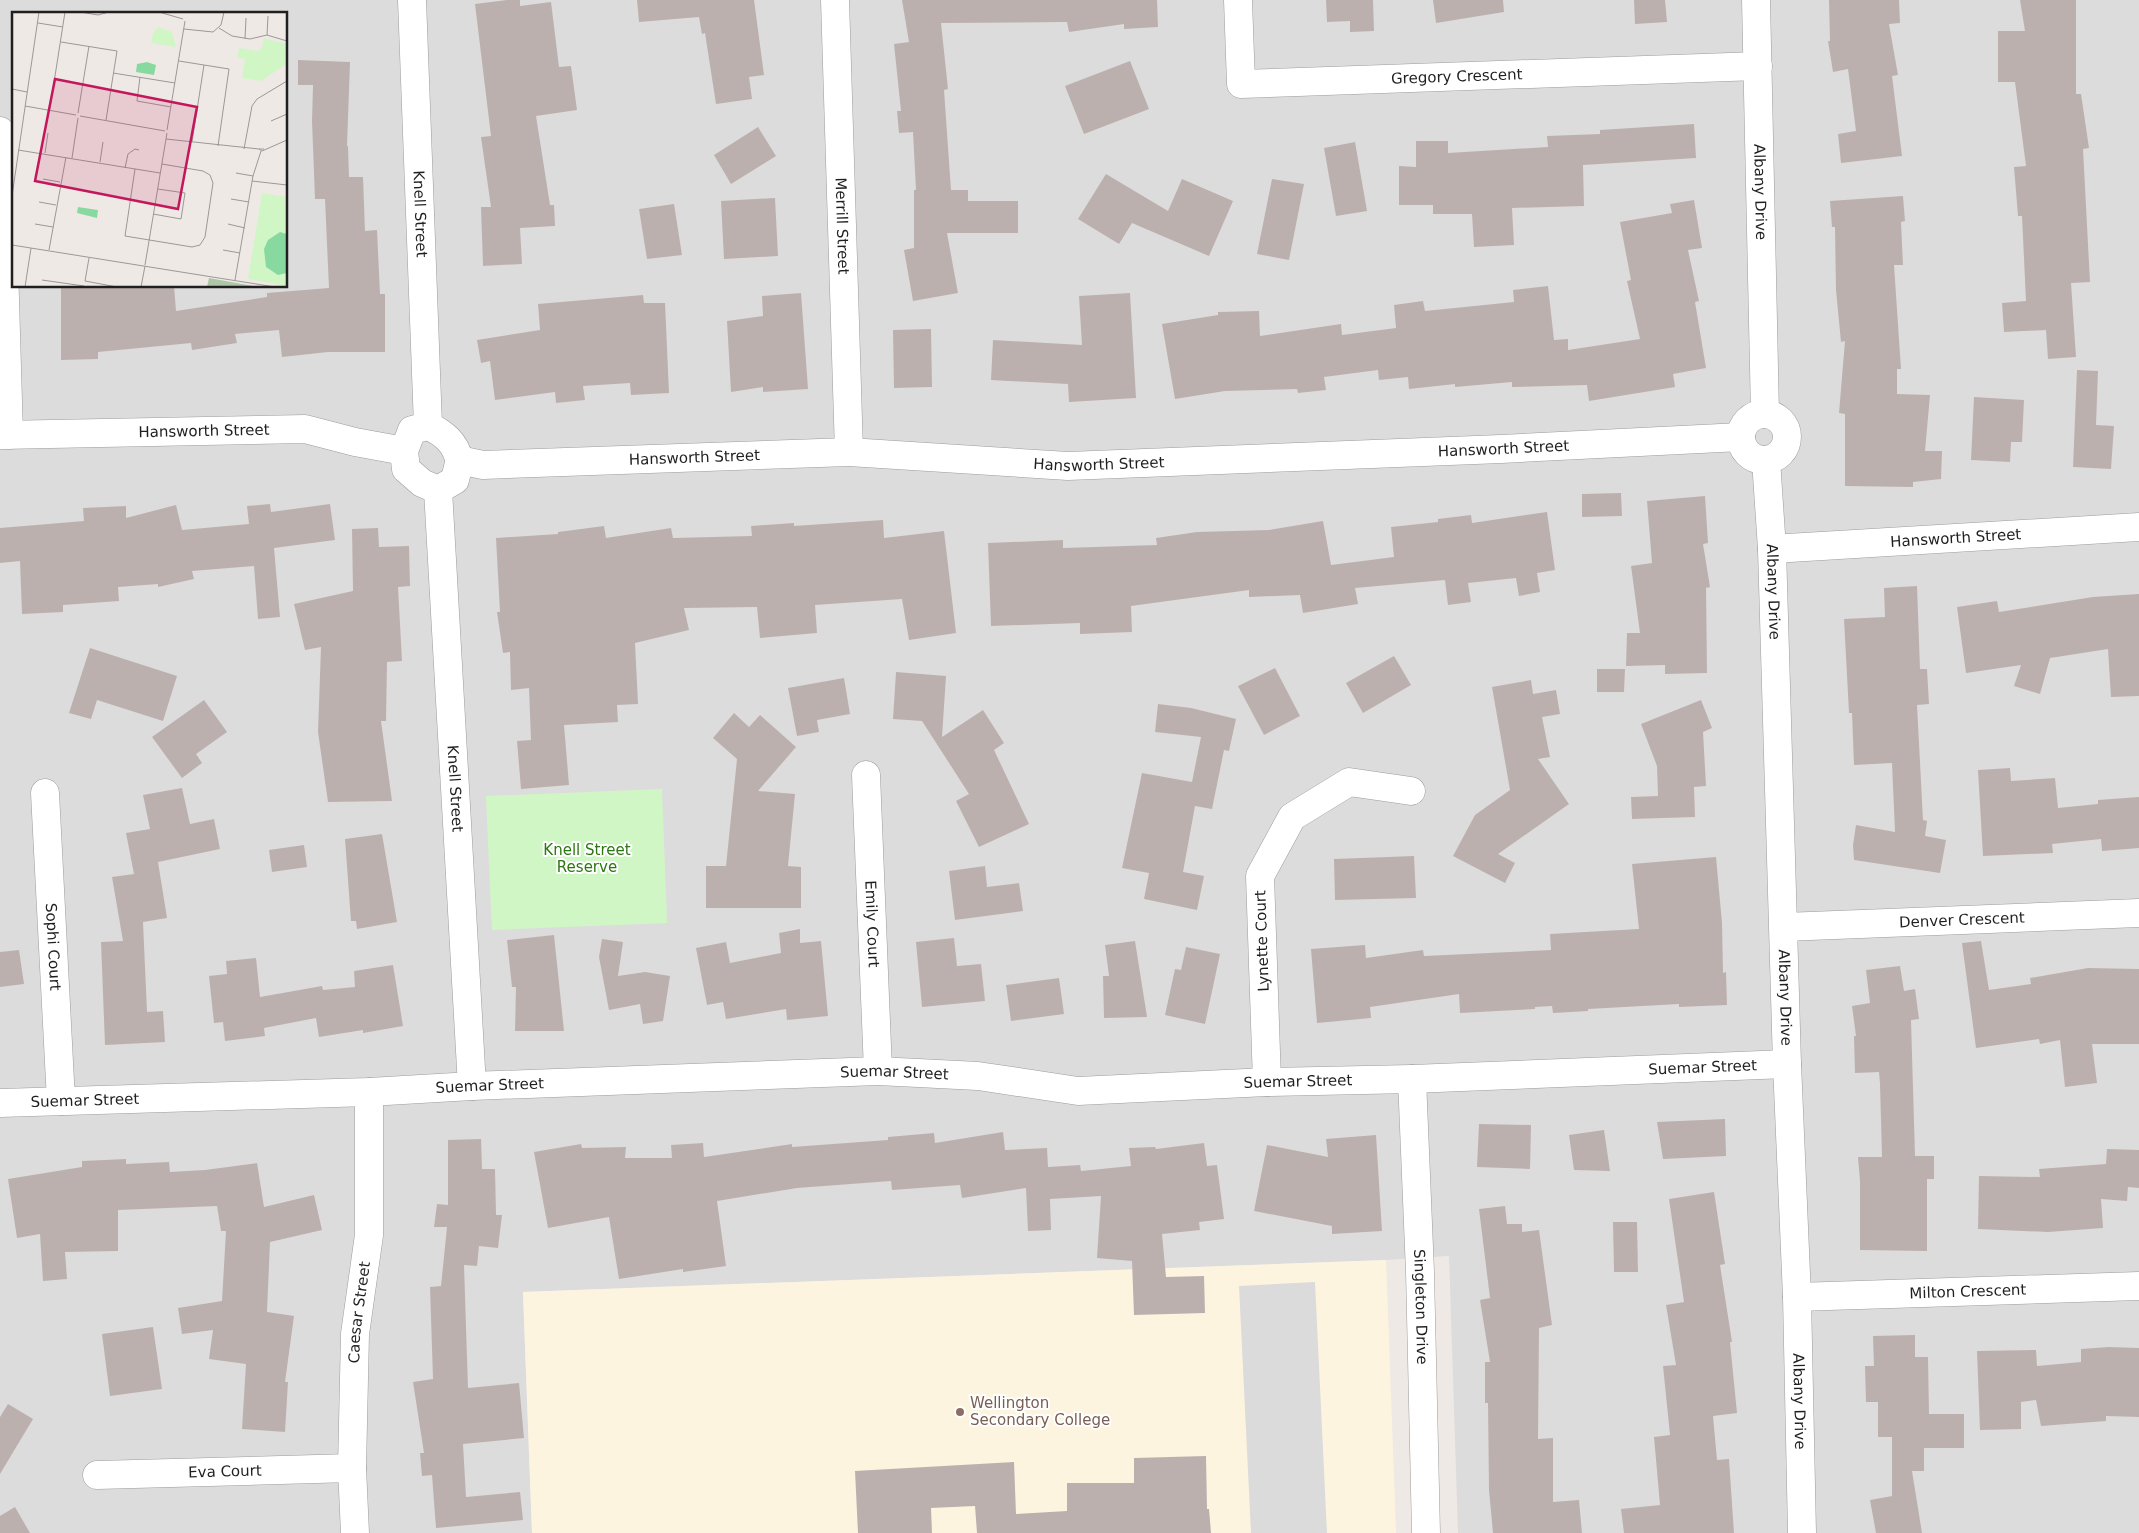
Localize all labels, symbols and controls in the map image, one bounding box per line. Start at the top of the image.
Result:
inset map [12,12,288,288]
street label: Gregory Crescent [1391,65,1523,88]
street label: Albany Drive [1750,144,1770,240]
street label: Knell Street [409,170,431,258]
street label: Merrill Street [831,177,853,275]
street label: Hansworth Street [138,421,270,441]
street label: Hansworth Street [1438,437,1570,460]
street label: Hansworth Street [628,446,760,469]
street label: Hansworth Street [1033,453,1165,475]
street label: Hansworth Street [1890,525,2022,551]
street label: Albany Drive [1763,543,1784,640]
street label: Knell Street [444,744,467,833]
park label: Knell Street Reserve [543,841,631,876]
street label: Emily Court [861,880,883,968]
street label: Lynette Court [1251,890,1273,992]
street label: Sophi Court [42,902,64,991]
street label: Denver Crescent [1899,909,2025,931]
street label: Albany Drive [1775,949,1795,1046]
street label: Suemar Street [1648,1056,1757,1079]
street label: Suemar Street [840,1062,949,1084]
street label: Suemar Street [1243,1071,1353,1092]
street label: Suemar Street [435,1074,544,1097]
street label: Suemar Street [30,1090,140,1111]
street label: Singleton Drive [1410,1249,1431,1365]
street label: Caesar Street [345,1260,374,1364]
street label: Milton Crescent [1909,1281,2027,1302]
street label: Albany Drive [1789,1353,1809,1450]
place label: Wellington Secondary College [970,1394,1110,1429]
marker: Wellington Secondary College [954,1406,966,1418]
street label: Eva Court [188,1461,262,1481]

